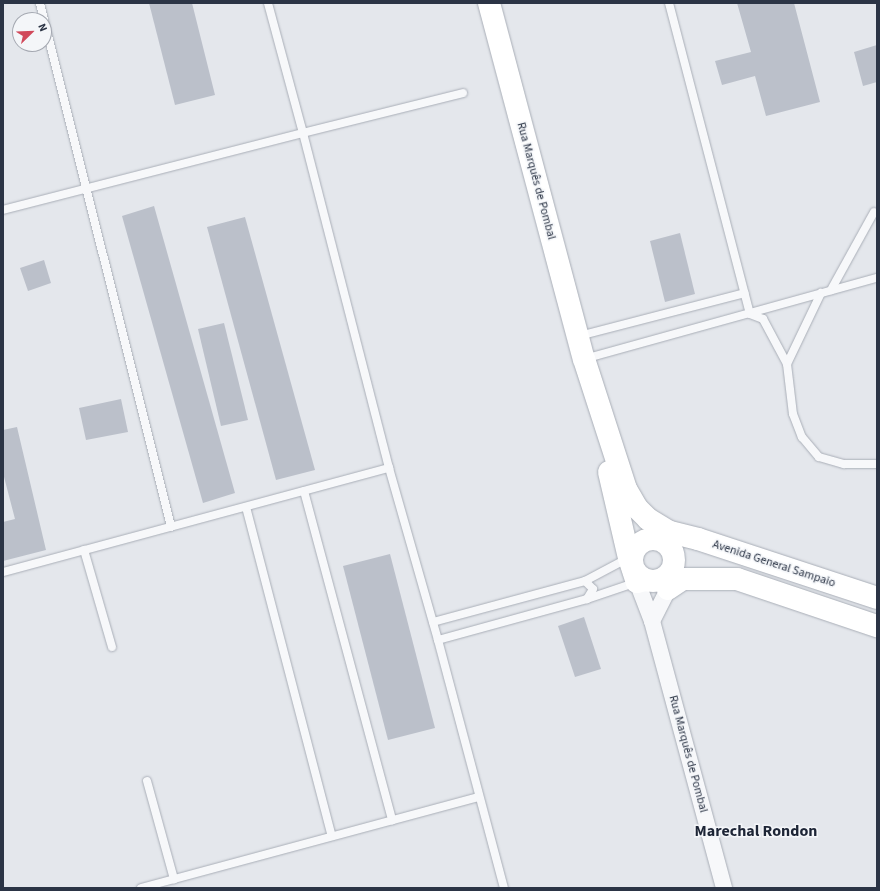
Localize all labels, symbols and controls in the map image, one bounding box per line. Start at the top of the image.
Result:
north arrow [12,12,52,52]
text: N [34,21,51,34]
street label: Rua Marquês de Pombal [513,121,559,241]
street label: Avenida General Sampaio [711,537,837,591]
street label: Rua Marquês de Pombal [665,694,711,814]
district label: Marechal Rondon [695,821,817,841]

